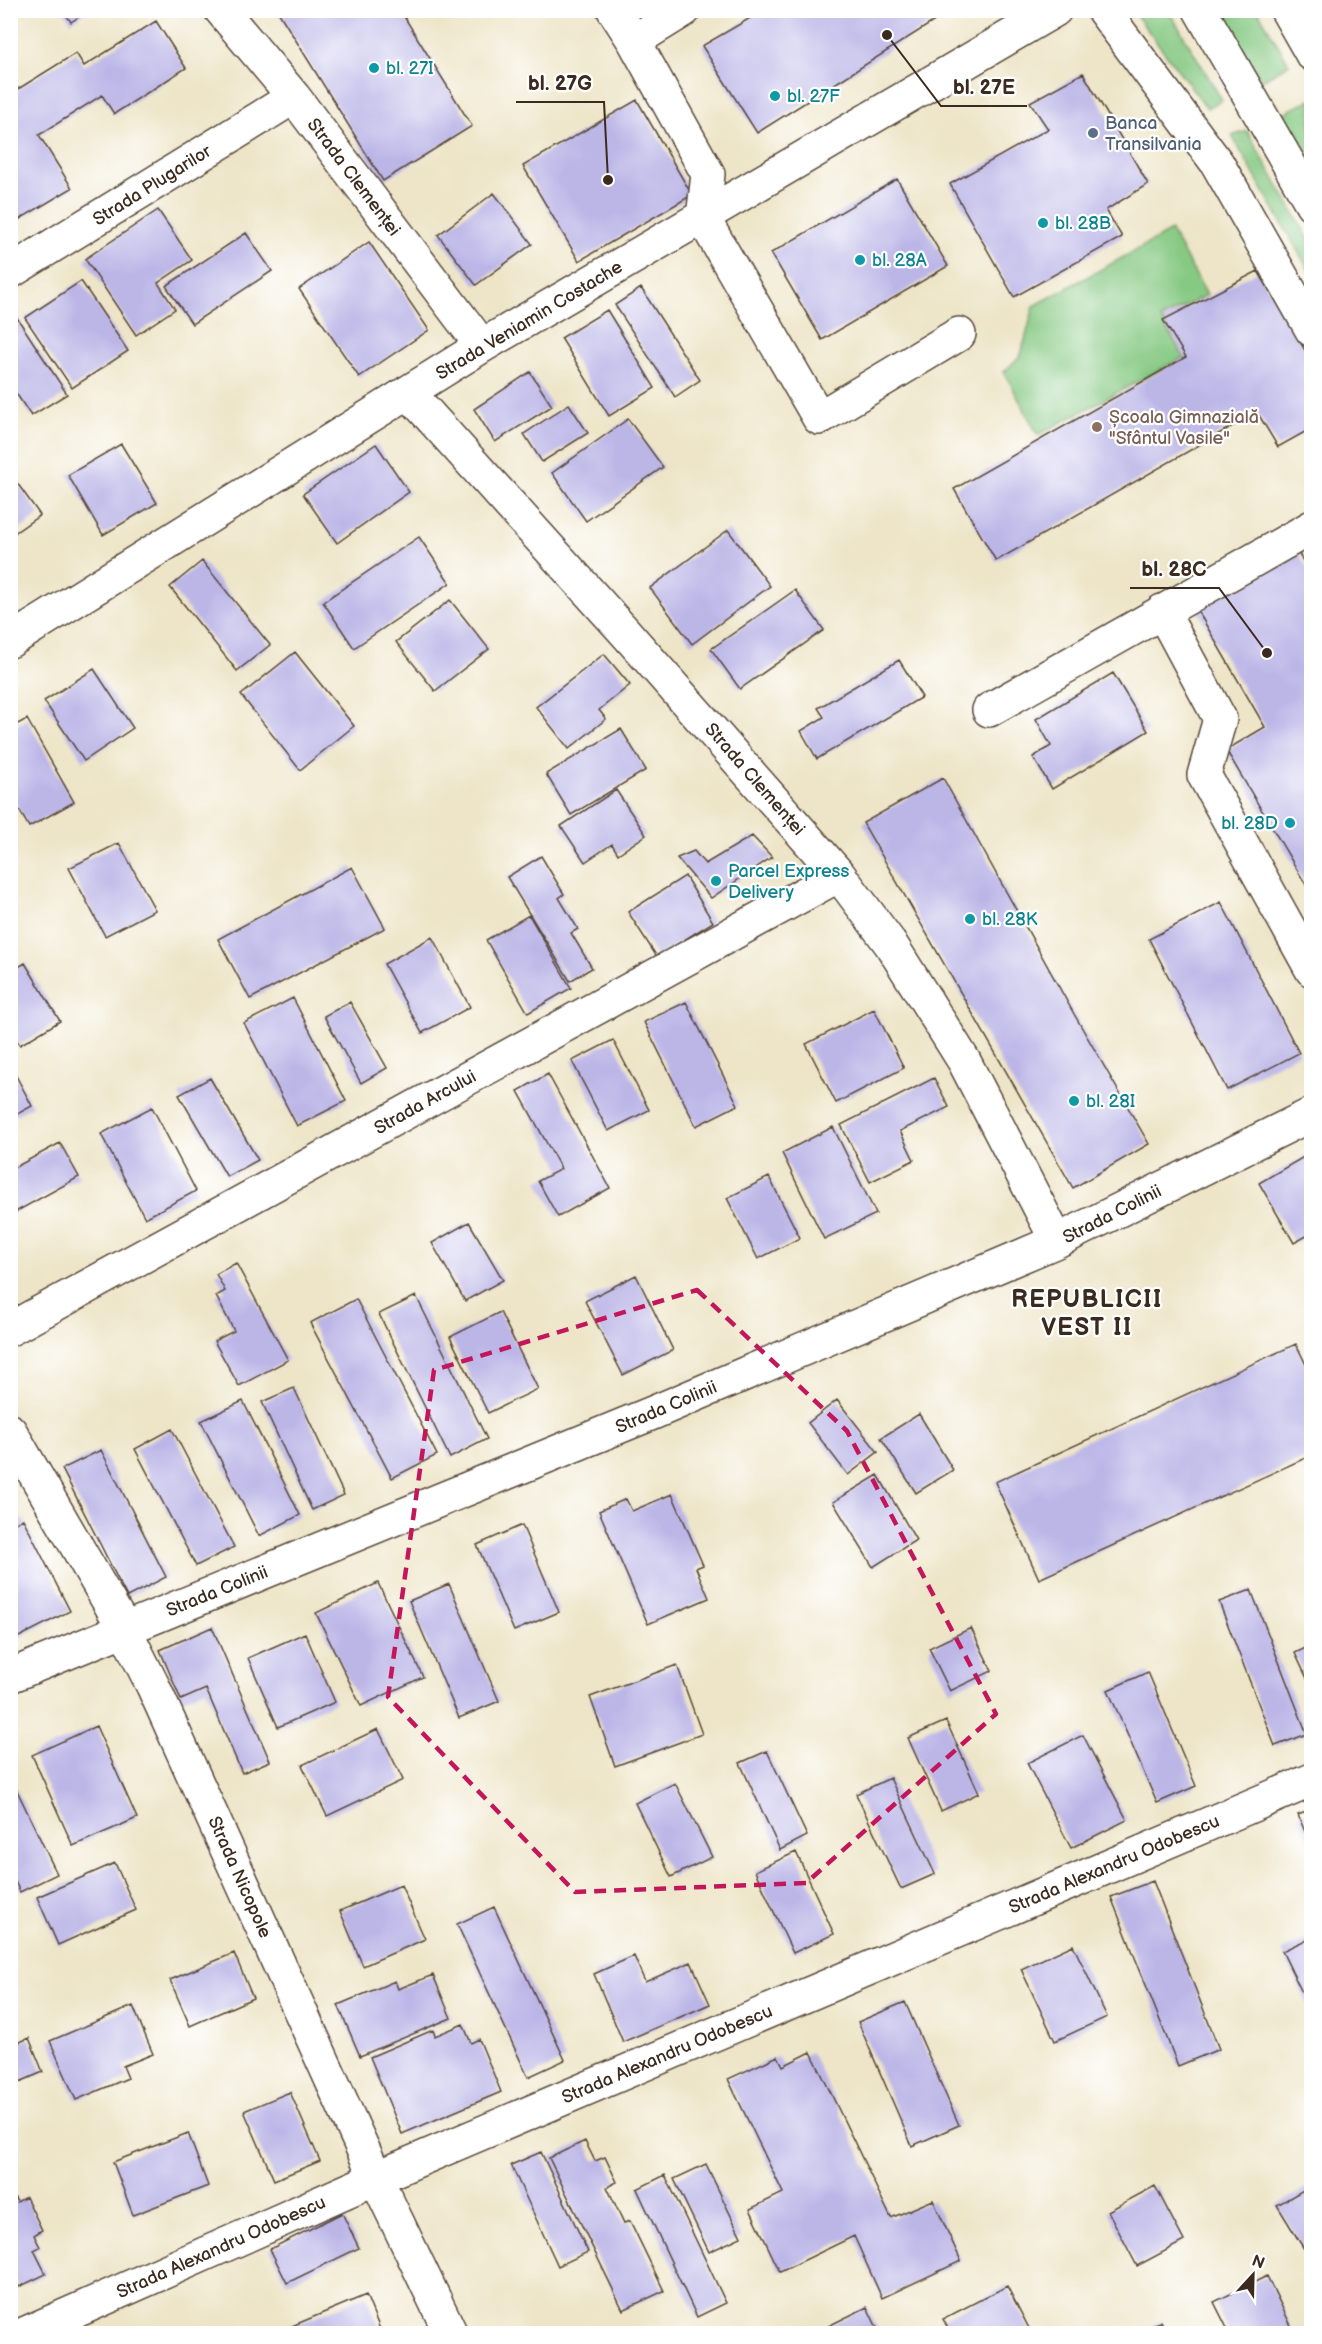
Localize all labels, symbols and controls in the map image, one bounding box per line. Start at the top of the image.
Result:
place label: bl. 27I [386,58,434,79]
marker: bl. 27I [367,61,381,75]
callout: bl. 27G [516,64,604,102]
callout: bl. 27E [941,68,1027,106]
text: bl. 27G [528,72,592,96]
text: bl. 27E [953,76,1015,100]
place label: bl. 27F [787,86,840,107]
marker: bl. 27F [768,89,782,103]
place label: Banca Transilvania [1105,113,1202,155]
street label: Strada Clemenței [303,114,405,240]
marker: Banca Transilvania [1086,126,1100,140]
street label: Strada Plugarilor [89,140,216,230]
place label: bl. 28B [1055,213,1111,234]
marker: bl. 28B [1036,216,1050,230]
place label: bl. 28A [872,250,927,271]
marker: bl. 28A [853,253,867,267]
street label: Strada Veniamin Costache [432,256,627,385]
place label: Școala Gimnazială "Sfântul Vasile" [1109,407,1259,449]
marker: Școala Gimnazială "Sfântul Vasile" [1090,420,1104,434]
callout: bl. 28C [1130,550,1219,588]
text: bl. 28C [1142,558,1206,582]
street label: Strada Clemenței [700,719,809,840]
place label: bl. 28D [1221,813,1278,834]
marker: bl. 28D [1283,816,1297,830]
place label: Parcel Express Delivery [728,861,849,903]
marker: Parcel Express Delivery [709,874,723,888]
place label: bl. 28K [982,909,1038,930]
marker: bl. 28K [963,912,977,926]
street label: Strada Arcului [371,1066,480,1139]
place label: bl. 28I [1086,1091,1135,1112]
marker: bl. 28I [1067,1094,1081,1108]
street label: Strada Colinii [1059,1181,1165,1248]
district label: REPUBLICII VEST II [1011,1285,1163,1342]
street label: Strada Colinii [612,1377,720,1438]
street label: Strada Colinii [163,1562,271,1621]
street label: Strada Alexandru Odobescu [1006,1811,1223,1918]
street label: Strada Nicopole [203,1813,276,1942]
street label: Strada Alexandru Odobescu [559,2001,776,2108]
street label: Strada Alexandru Odobescu [113,2192,329,2303]
north arrow [1223,2245,1283,2305]
text: N [1249,2251,1267,2274]

